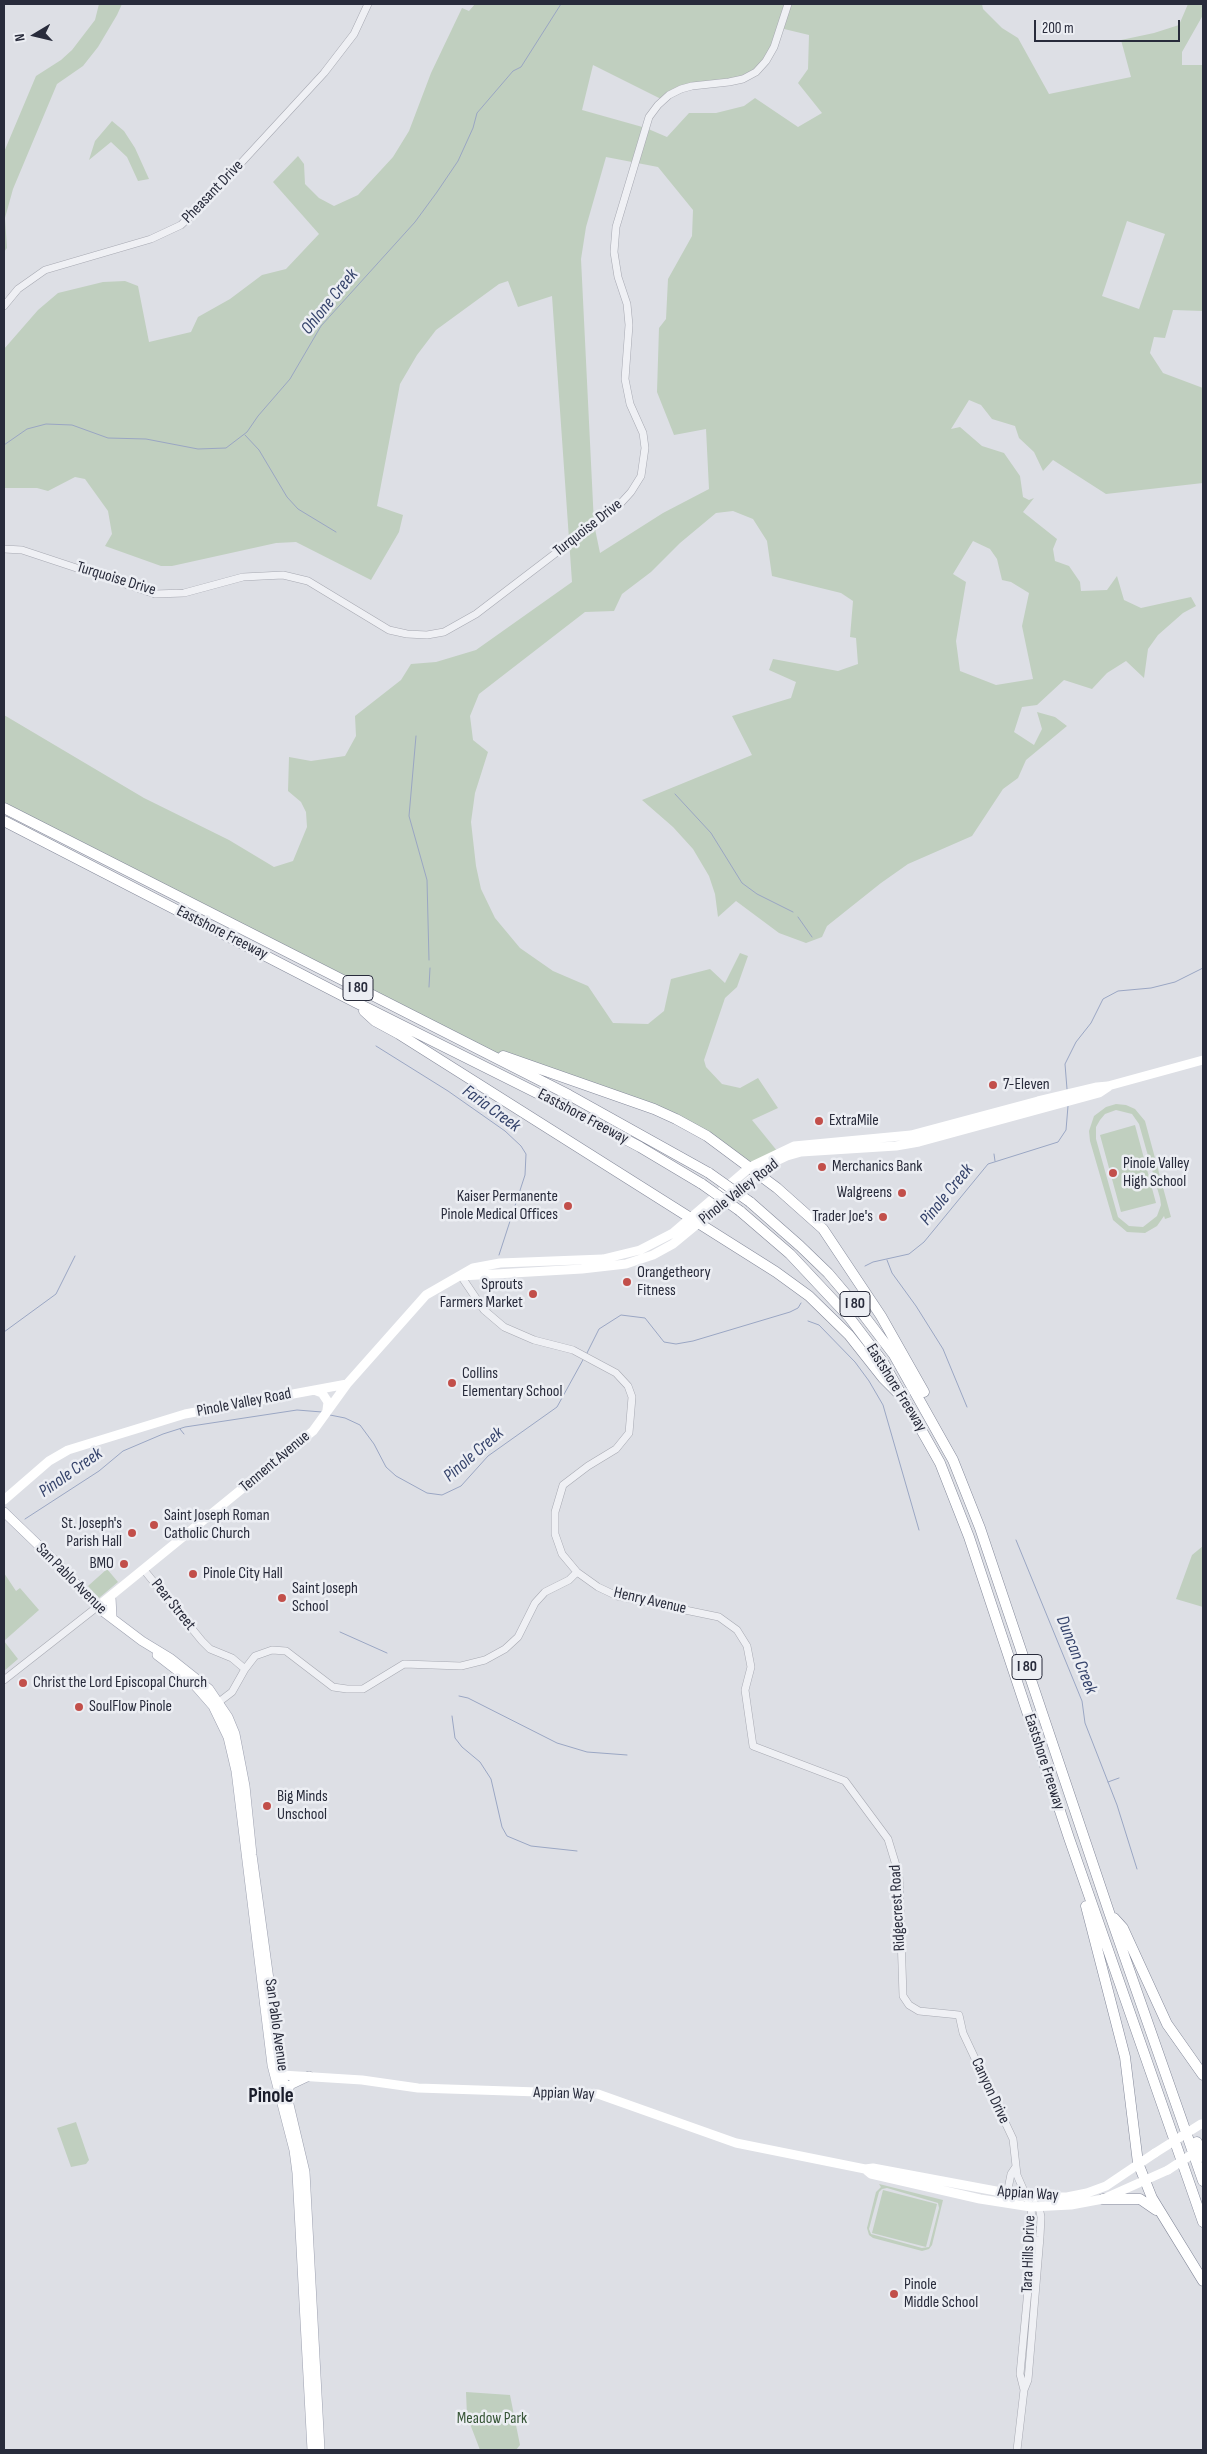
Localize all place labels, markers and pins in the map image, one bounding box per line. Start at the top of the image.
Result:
place label: 7-Eleven [1003,1075,1050,1095]
marker: 7-Eleven [987,1079,999,1091]
place label: ExtraMile [829,1111,879,1131]
marker: ExtraMile [813,1115,825,1127]
place label: Pinole Valley High School [1123,1154,1189,1192]
place label: Merchanics Bank [832,1157,922,1177]
marker: Merchanics Bank [816,1161,828,1173]
marker: Pinole Valley High School [1107,1167,1119,1179]
place label: Walgreens [837,1183,892,1203]
place label: Kaiser Permanente Pinole Medical Offices [441,1187,558,1225]
marker: Walgreens [896,1187,908,1199]
marker: Kaiser Permanente Pinole Medical Offices [562,1200,574,1212]
place label: Trader Joe's [812,1207,873,1227]
marker: Trader Joe's [877,1211,889,1223]
place label: Orangetheory Fitness [637,1263,711,1301]
place label: Sprouts Farmers Market [440,1275,523,1313]
marker: Orangetheory Fitness [621,1276,633,1288]
marker: Sprouts Farmers Market [527,1288,539,1300]
place label: Collins Elementary School [462,1364,562,1402]
marker: Collins Elementary School [446,1377,458,1389]
place label: Saint Joseph Roman Catholic Church [164,1506,270,1544]
place label: St. Joseph's Parish Hall [61,1514,122,1552]
marker: Saint Joseph Roman Catholic Church [148,1519,160,1531]
marker: St. Joseph's Parish Hall [126,1527,138,1539]
place label: BMO [89,1554,114,1574]
marker: BMO [118,1558,130,1570]
place label: Pinole City Hall [203,1564,283,1584]
marker: Pinole City Hall [187,1568,199,1580]
place label: Saint Joseph School [292,1579,358,1617]
marker: Saint Joseph School [276,1592,288,1604]
place label: Christ the Lord Episcopal Church [33,1673,207,1693]
marker: Christ the Lord Episcopal Church [17,1677,29,1689]
place label: SoulFlow Pinole [89,1697,172,1717]
marker: SoulFlow Pinole [73,1701,85,1713]
place label: Big Minds Unschool [277,1787,328,1825]
marker: Big Minds Unschool [261,1800,273,1812]
place label: Pinole Middle School [904,2275,978,2313]
marker: Pinole Middle School [888,2288,900,2300]

